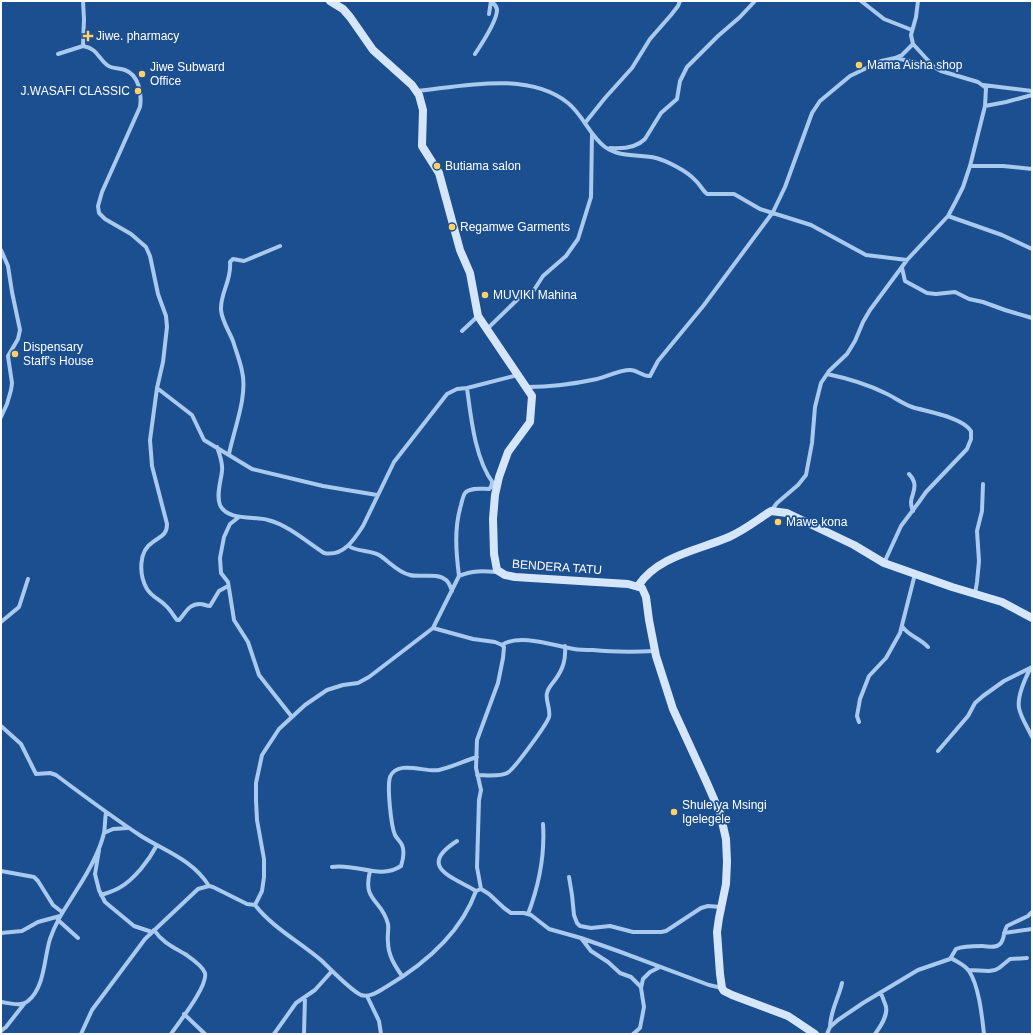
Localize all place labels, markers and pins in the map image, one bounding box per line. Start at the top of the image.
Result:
place label: Jiwe. pharmacy [96,29,179,43]
marker: Jiwe. pharmacy [83,31,93,41]
place label: Mama Aisha shop [867,58,963,72]
place label: Jiwe Subward Office [150,60,225,88]
marker: Mama Aisha shop [854,60,864,70]
marker: Jiwe Subward Office [137,69,147,79]
place label: J.WASAFI CLASSIC [20,84,130,98]
marker: J.WASAFI CLASSIC [133,86,143,96]
place label: Butiama salon [445,159,521,173]
marker: Butiama salon [432,161,442,171]
place label: Regamwe Garments [460,220,570,234]
marker: Regamwe Garments [447,222,457,232]
place label: MUVIKI Mahina [493,288,577,302]
marker: MUVIKI Mahina [480,290,490,300]
place label: Dispensary Staff's House [23,340,94,368]
marker: Dispensary Staff's House [10,349,20,359]
place label: Mawe kona [786,515,848,529]
marker: Mawe kona [773,517,783,527]
place label: Shule ya Msingi Igelegele [682,798,767,826]
marker: Shule ya Msingi Igelegele [669,807,679,817]

